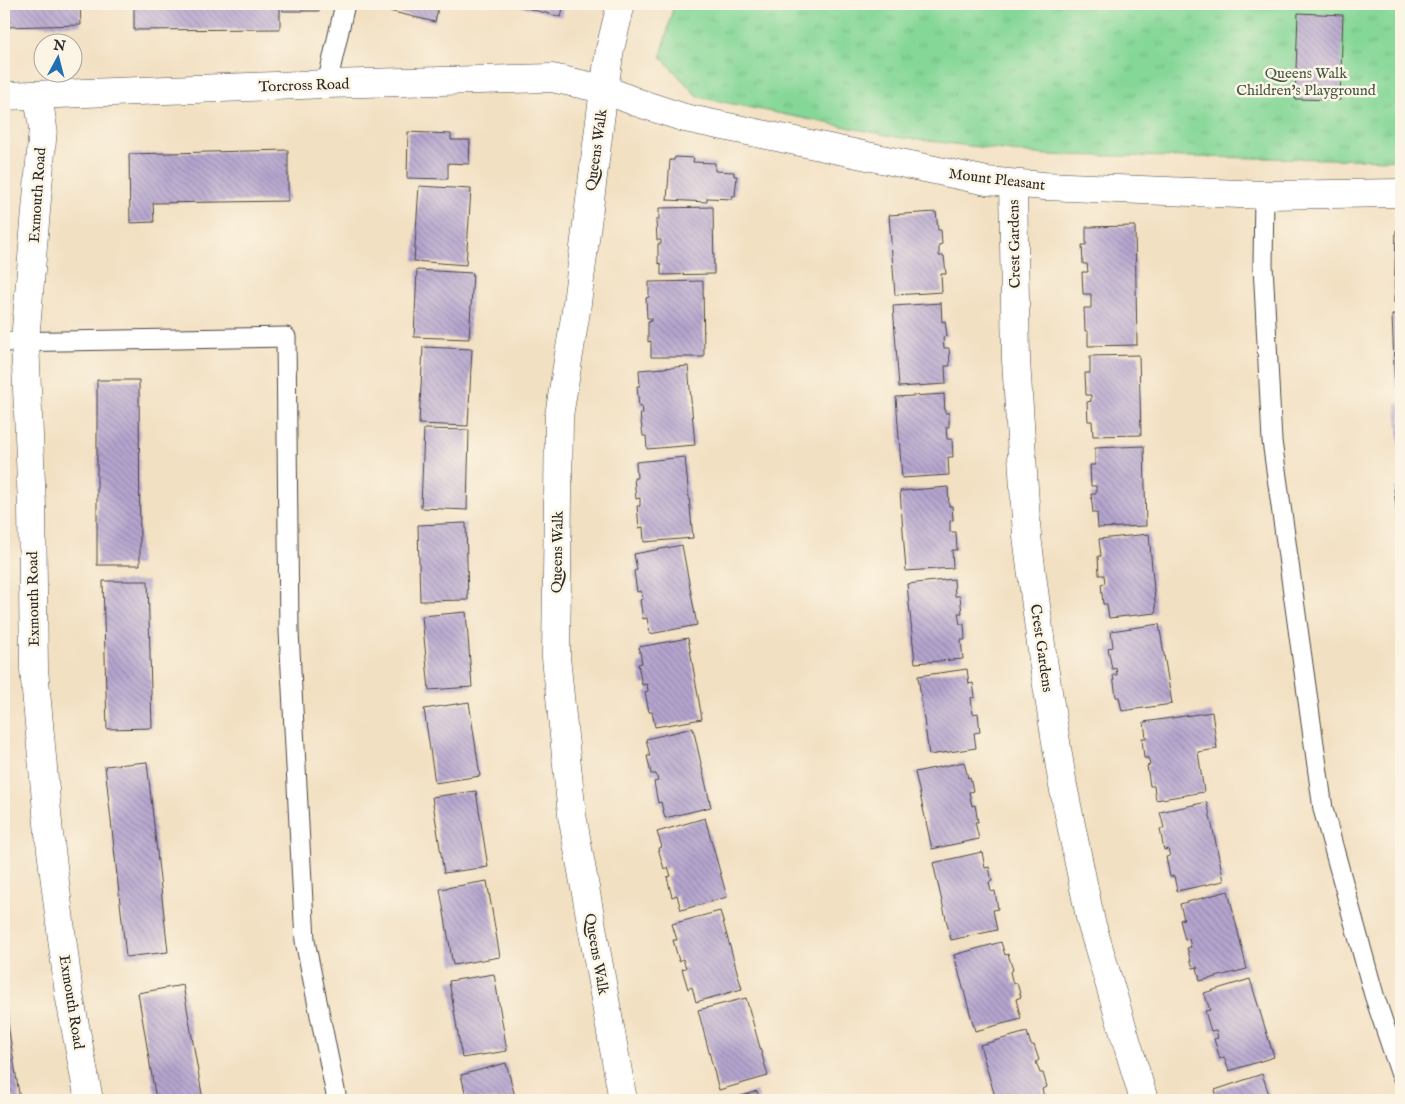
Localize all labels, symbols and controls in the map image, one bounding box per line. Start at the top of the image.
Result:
north arrow [32,32,82,82]
text: N [51,36,67,56]
park label: Queens Walk Children's Playground [1236,64,1377,100]
street label: Torcross Road [258,74,351,97]
street label: Queens Walk [581,107,612,192]
street label: Exmouth Road [25,146,50,243]
street label: Mount Pleasant [948,164,1046,195]
street label: Crest Gardens [1004,199,1025,289]
street label: Queens Walk [547,510,568,593]
street label: Exmouth Road [23,550,44,647]
street label: Crest Gardens [1026,603,1057,693]
street label: Queens Walk [580,912,613,997]
street label: Exmouth Road [55,954,89,1052]

